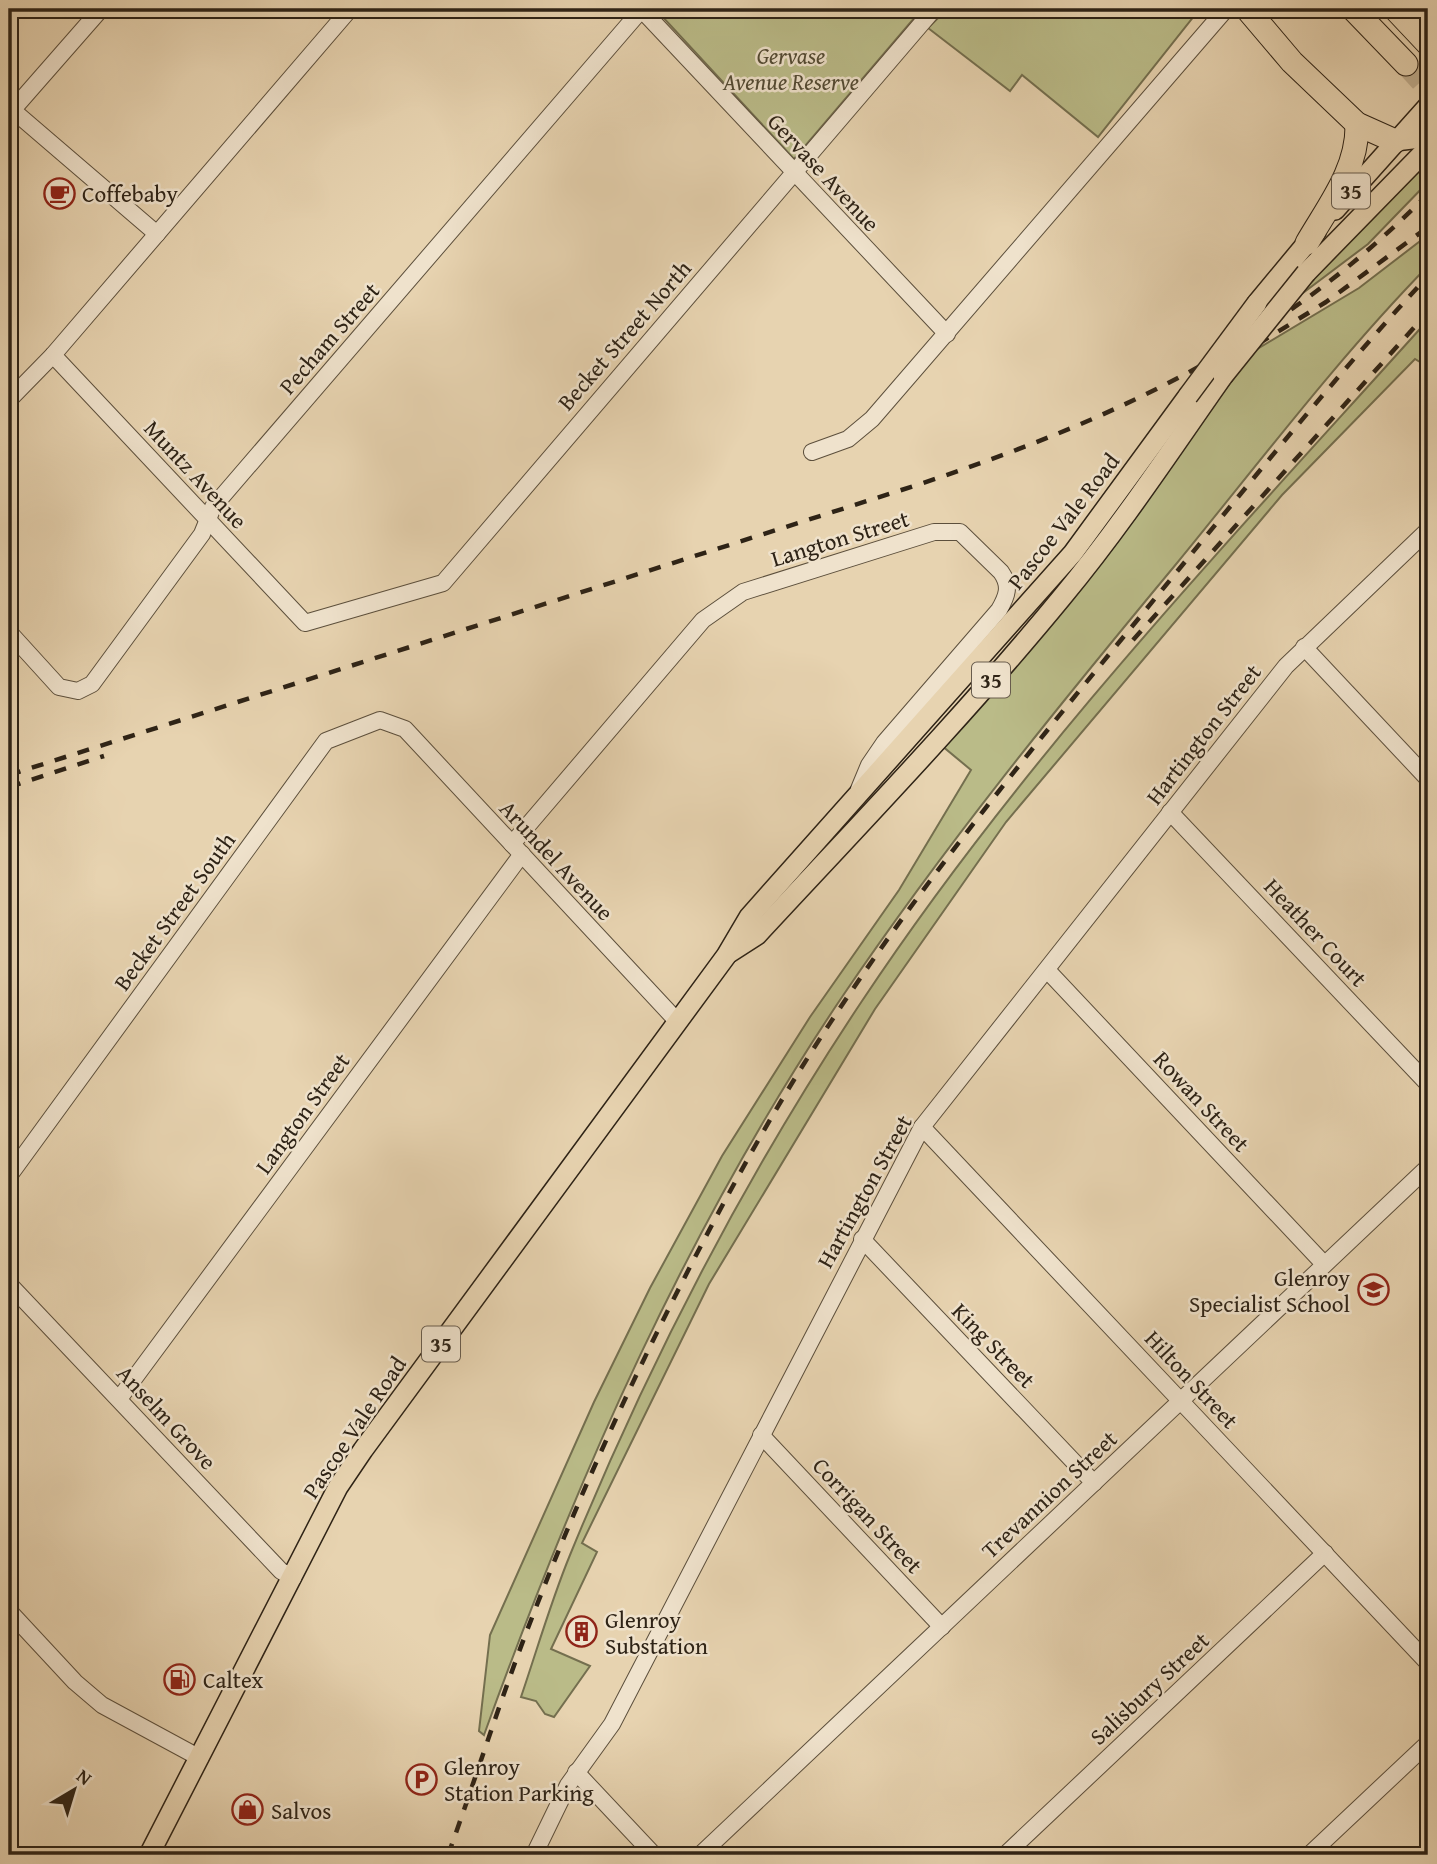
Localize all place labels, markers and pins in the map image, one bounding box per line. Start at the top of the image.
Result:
cafe icon: Coffebaby [42,176,76,210]
place label: Coffebaby [82,177,178,210]
place label: Glenroy Specialist School [1189,1261,1351,1320]
school or university icon: Glenroy Specialist School [1356,1273,1390,1307]
place label: Glenroy Substation [605,1603,708,1662]
building icon: Glenroy Substation [565,1615,599,1649]
fuel station icon: Caltex [163,1662,197,1696]
place label: Caltex [203,1663,263,1696]
place label: Glenroy Station Parking [444,1750,594,1809]
parking icon: Glenroy Station Parking [404,1762,438,1796]
shop icon: Salvos [231,1793,265,1827]
place label: Salvos [271,1794,331,1827]

